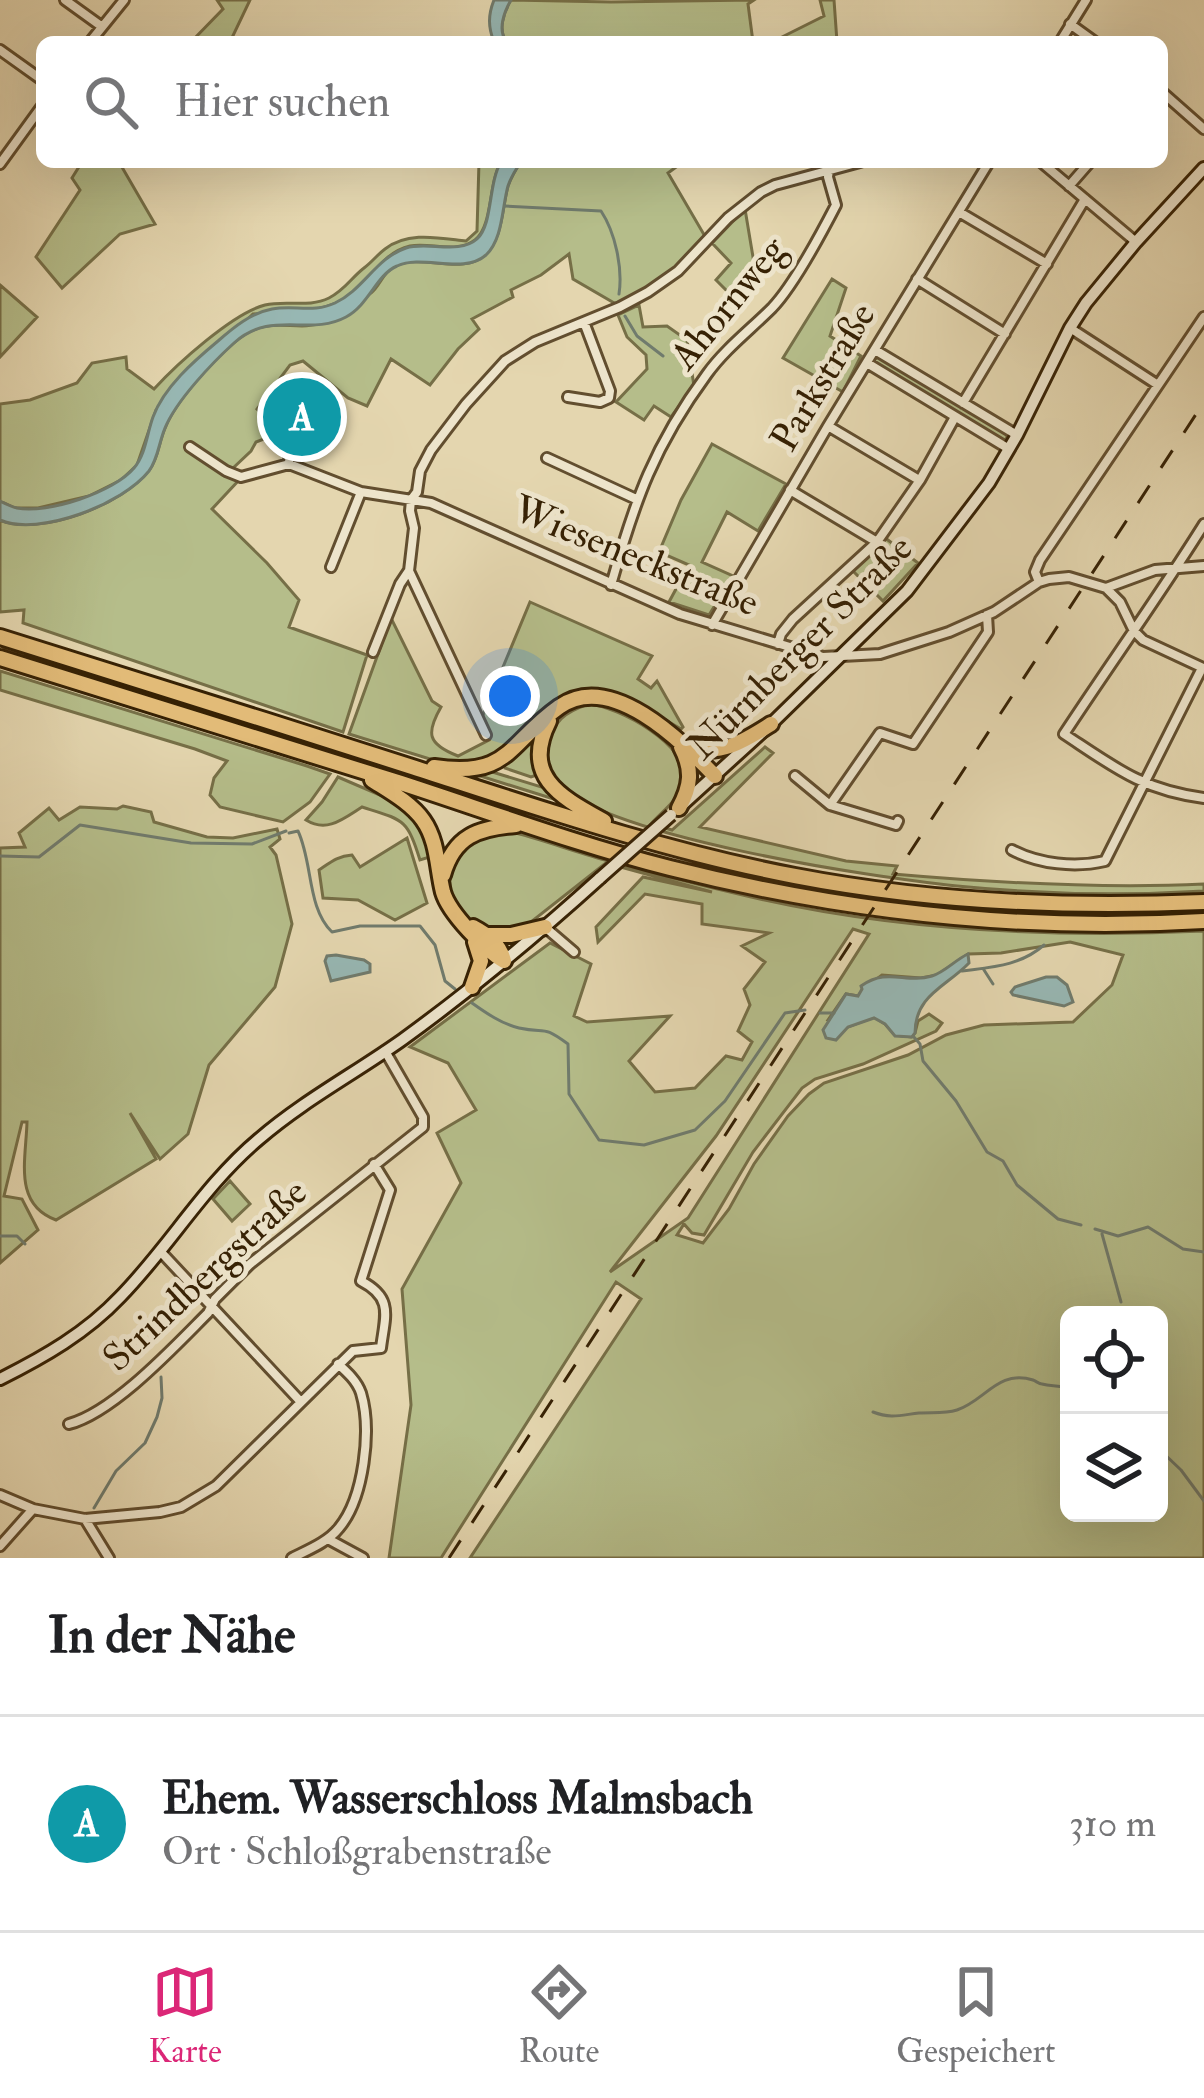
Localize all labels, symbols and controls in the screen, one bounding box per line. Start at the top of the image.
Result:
search box [36,36,1168,168]
icon: search [78,69,144,135]
text: Hier suchen [174,74,390,130]
street label: Ahornweg [659,226,797,380]
street label: Parkstraße [760,294,886,460]
pin: A [263,372,341,462]
street label: Wieseneckstraße [505,484,766,627]
street label: Nürnberger Straße [677,524,923,770]
your location [480,666,540,726]
street label: Strindbergstraße [93,1168,317,1382]
map controls [1060,1306,1168,1522]
button: locate [1060,1306,1168,1414]
button: layers [1060,1414,1168,1522]
text: In der Nähe [48,1604,295,1668]
text: Ehem. Wasserschloss Malmsbach [162,1771,753,1827]
text: A [75,1799,99,1848]
text: 310 m [1069,1799,1156,1848]
text: Ort · Schloßgrabenstraße [162,1827,552,1876]
tab: Karte [148,1959,222,2072]
tab: Route [519,1959,599,2072]
tab: Gespeichert [896,1959,1056,2072]

